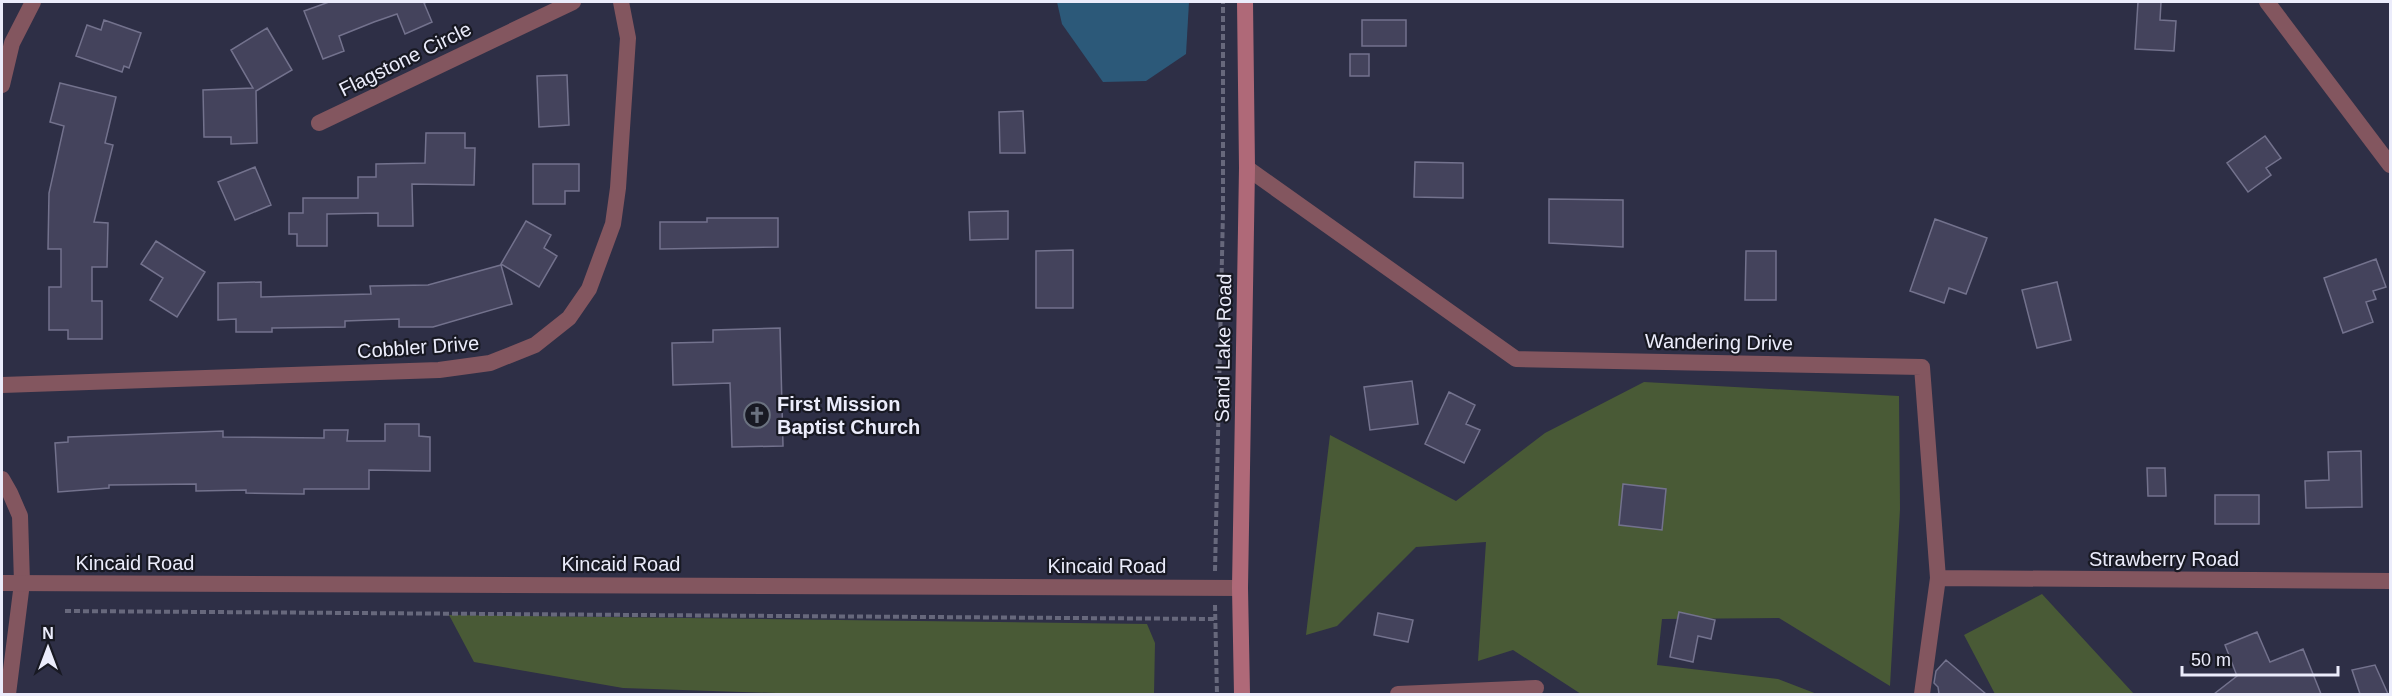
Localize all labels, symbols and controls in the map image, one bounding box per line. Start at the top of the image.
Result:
street label: Flagstone Circle [335,17,475,101]
street label: Sand Lake Road [1211,273,1235,423]
street label: Wandering Drive [1645,330,1793,354]
street label: Cobbler Drive [356,332,480,362]
place label: First Mission Baptist Church [777,393,920,438]
church icon: First Mission Baptist Church [742,400,772,430]
street label: Strawberry Road [2089,548,2239,570]
street label: Kincaid Road [76,552,194,574]
street label: Kincaid Road [562,553,680,575]
street label: Kincaid Road [1048,555,1166,577]
north arrow [18,618,78,678]
text: N [42,625,54,642]
scale bar [2182,639,2338,677]
text: 50 m [2191,650,2231,670]

